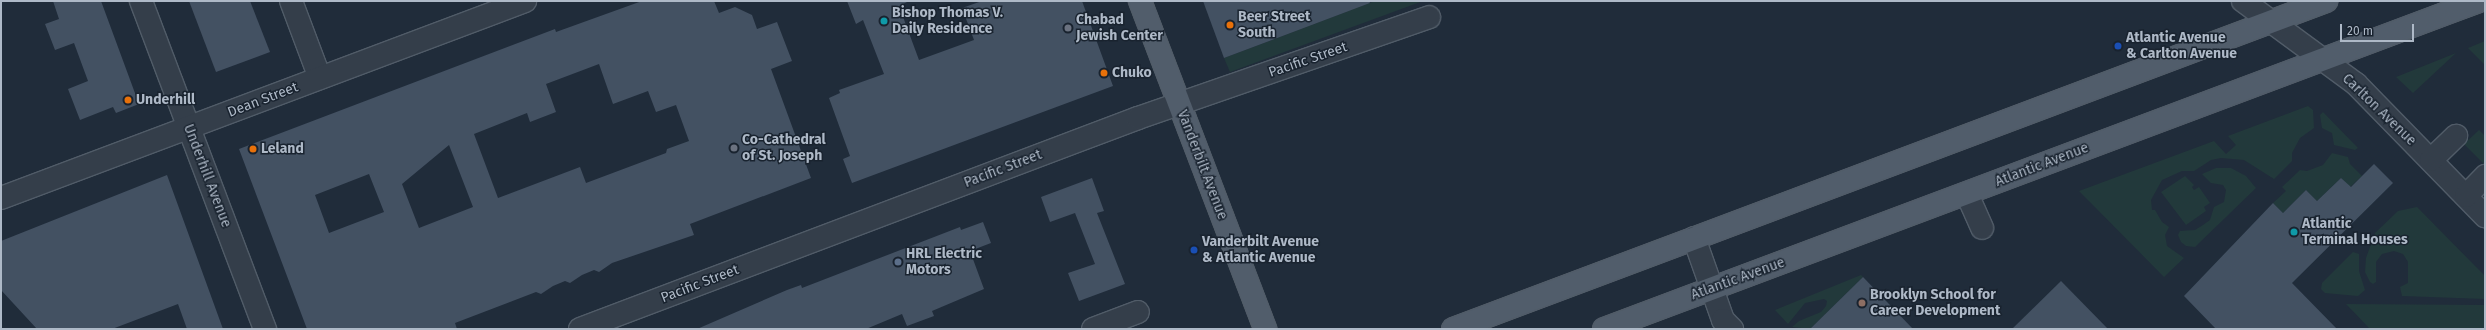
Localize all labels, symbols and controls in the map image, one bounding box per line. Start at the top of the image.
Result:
place label: Bishop Thomas V. Daily Residence [892,5,1003,38]
place label: Beer Street South [1238,9,1310,42]
place label: Chabad Jewish Center [1076,12,1163,44]
marker: Bishop Thomas V. Daily Residence [879,16,889,26]
scale bar [2342,16,2416,42]
marker: Beer Street South [1225,20,1235,30]
marker: Chabad Jewish Center [1063,23,1073,33]
text: 20 m [2347,24,2373,38]
place label: Atlantic Avenue & Carlton Avenue [2126,30,2237,62]
street label: Pacific Street [1266,39,1350,81]
marker: Atlantic Avenue & Carlton Avenue [2113,41,2123,51]
place label: Chuko [1112,65,1152,81]
marker: Chuko [1099,68,1109,78]
street label: Carlton Avenue [2339,71,2419,149]
street label: Dean Street [225,79,301,121]
place label: Underhill [136,92,195,108]
marker: Underhill [123,95,133,105]
street label: Vanderbilt Avenue [1173,108,1231,222]
street label: Underhill Avenue [180,122,234,230]
place label: Co-Cathedral of St. Joseph [742,132,826,164]
street label: Atlantic Avenue [1993,139,2091,191]
place label: Leland [261,141,304,157]
marker: Co-Cathedral of St. Joseph [729,143,739,153]
marker: Leland [248,144,258,154]
street label: Pacific Street [962,146,1044,192]
place label: Atlantic Terminal Houses [2302,216,2408,248]
marker: Atlantic Terminal Houses [2289,227,2299,237]
place label: Vanderbilt Avenue & Atlantic Avenue [1202,234,1319,266]
marker: Vanderbilt Avenue & Atlantic Avenue [1189,245,1199,255]
place label: HRL Electric Motors [906,246,982,278]
street label: Atlantic Avenue [1689,254,1787,304]
marker: HRL Electric Motors [893,257,903,267]
street label: Pacific Street [659,261,741,307]
place label: Brooklyn School for Career Development [1870,287,2000,320]
marker: Brooklyn School for Career Development [1857,298,1867,308]

